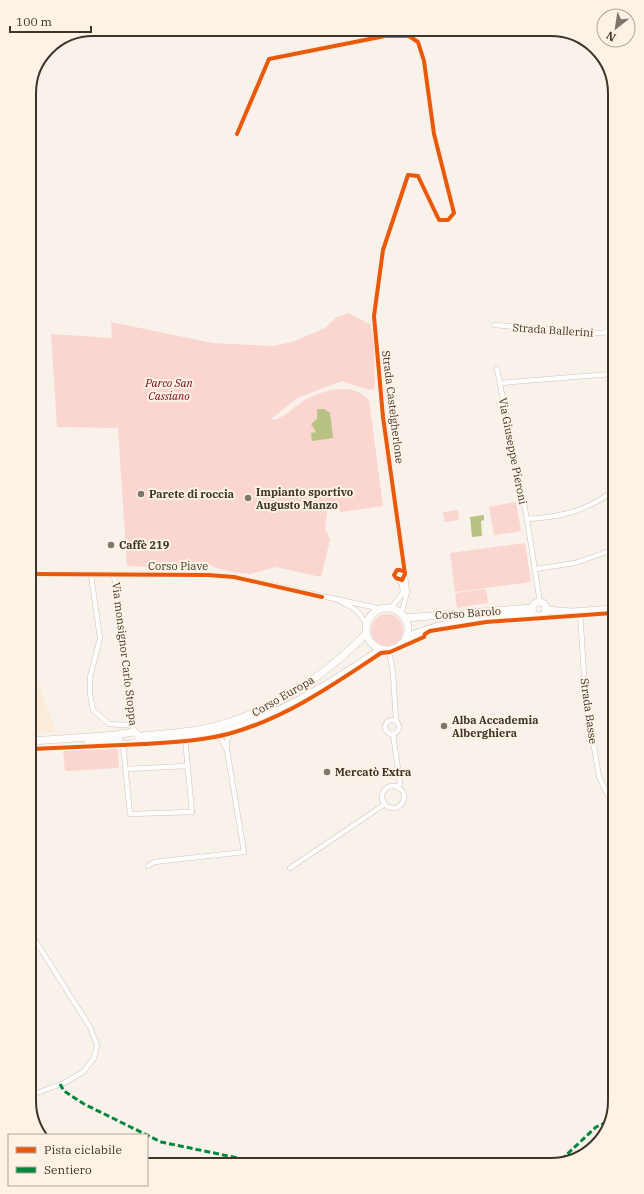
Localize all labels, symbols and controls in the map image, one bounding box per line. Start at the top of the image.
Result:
scale bar [10,8,91,34]
north arrow [596,8,636,48]
text: 100 m [16,14,52,29]
text: N [603,28,618,45]
street label: Strada Ballerini [512,320,595,340]
street label: Strada Castelgherlone [379,350,407,464]
park label: Parco San Cassiano [144,376,194,403]
street label: Via Giuseppe Pieroni [496,396,530,506]
place label: Impianto sportivo Augusto Manzo [256,485,353,512]
place label: Parete di roccia [149,487,234,501]
marker: Parete di roccia [136,489,146,499]
marker: Impianto sportivo Augusto Manzo [243,493,253,503]
place label: Caffè 219 [119,538,170,552]
marker: Caffè 219 [106,540,116,550]
street label: Corso Piave [148,559,208,573]
street label: Via monsignor Carlo Stoppa [109,581,141,727]
street label: Corso Barolo [434,604,502,622]
street label: Corso Europa [249,672,317,720]
street label: Strada Basse [577,677,601,745]
place label: Alba Accademia Alberghiera [452,713,538,740]
marker: Alba Accademia Alberghiera [439,721,449,731]
place label: Mercatò Extra [335,765,411,779]
marker: Mercatò Extra [322,767,332,777]
legend [8,1134,148,1186]
text: Pista ciclabile [44,1142,122,1157]
text: Sentiero [44,1162,92,1177]

